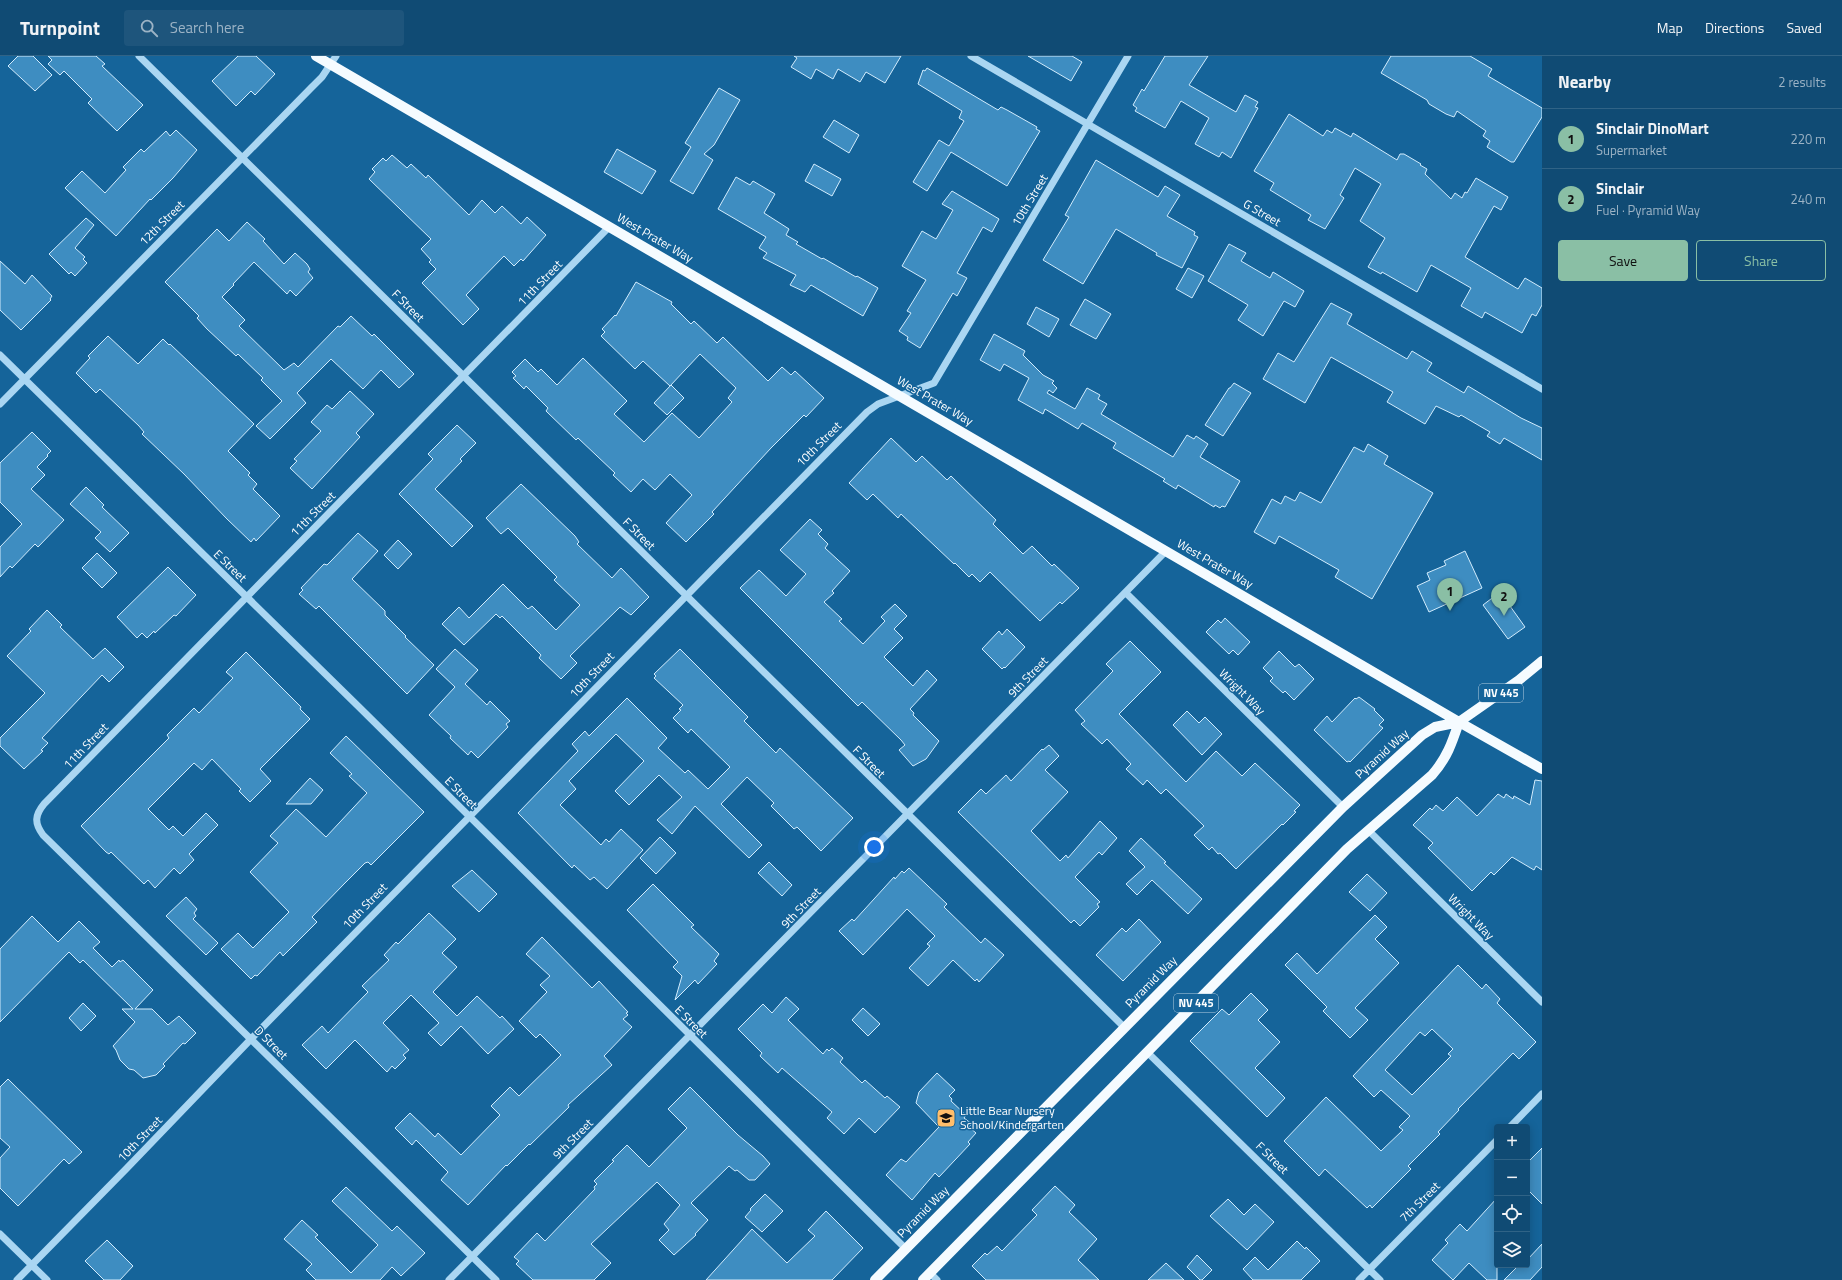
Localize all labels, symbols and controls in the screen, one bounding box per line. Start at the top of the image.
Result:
search box [124,10,404,46]
text: Turnpoint [20,13,100,42]
text: Search here [170,16,244,39]
icon: search [138,17,160,39]
text: Map [1657,17,1683,38]
text: Directions [1705,17,1764,38]
text: Saved [1786,17,1822,38]
text: Nearby [1558,69,1611,95]
text: 2 results [1778,72,1826,92]
text: Sinclair DinoMart [1596,117,1709,140]
text: 1 [1567,129,1575,149]
text: 220 m [1790,129,1826,149]
text: Supermarket [1596,140,1667,160]
street label: 10th Street [1007,169,1053,229]
text: Sinclair [1596,177,1644,200]
text: 2 [1567,189,1575,209]
text: 240 m [1790,189,1826,209]
street label: G Street [1240,194,1285,231]
street label: 12th Street [135,195,189,250]
text: Fuel · Pyramid Way [1596,200,1700,220]
street label: West Prater Way [614,208,697,267]
button: Save [1558,240,1688,281]
button: Share [1696,240,1826,281]
street label: 11th Street [513,255,567,310]
street label: F Street [388,285,430,327]
street label: West Prater Way [894,371,977,430]
street label: 10th Street [792,416,846,471]
street label: 11th Street [286,486,340,541]
street label: F Street [619,513,661,555]
street label: West Prater Way [1174,534,1257,593]
street label: E Street [209,545,252,587]
pin: 1 [1437,578,1463,611]
pin: 2 [1491,583,1517,616]
street label: 10th Street [565,647,619,702]
street label: 9th Street [1003,651,1053,702]
street label: Wright Way [1215,664,1270,719]
road number: NV 445 [1479,684,1523,702]
street label: 11th Street [59,718,113,773]
street label: Pyramid Way [1350,724,1413,783]
street label: F Street [849,741,891,783]
street label: E Street [440,772,483,814]
your location [864,837,884,857]
street label: 10th Street [338,878,392,933]
street label: 9th Street [776,882,826,933]
street label: Wright Way [1444,889,1499,944]
street label: Pyramid Way [1120,951,1181,1012]
road number: NV 445 [1174,994,1218,1012]
street label: E Street [670,1001,713,1043]
street label: D Street [250,1021,293,1065]
place label: Little Bear Nursery School/Kindergarten [960,1101,1064,1134]
school or university icon: Little Bear Nursery School/Kindergarten [935,1107,957,1129]
street label: 10th Street [113,1111,167,1166]
street label: 9th Street [548,1113,598,1163]
map controls [1494,1124,1530,1268]
button: + [1494,1124,1530,1160]
street label: F Street [1251,1137,1294,1179]
button: − [1494,1160,1530,1196]
street label: 7th Street [1395,1176,1445,1226]
street label: Pyramid Way [892,1181,953,1242]
button: locate [1494,1196,1530,1232]
button: layers [1494,1232,1530,1268]

